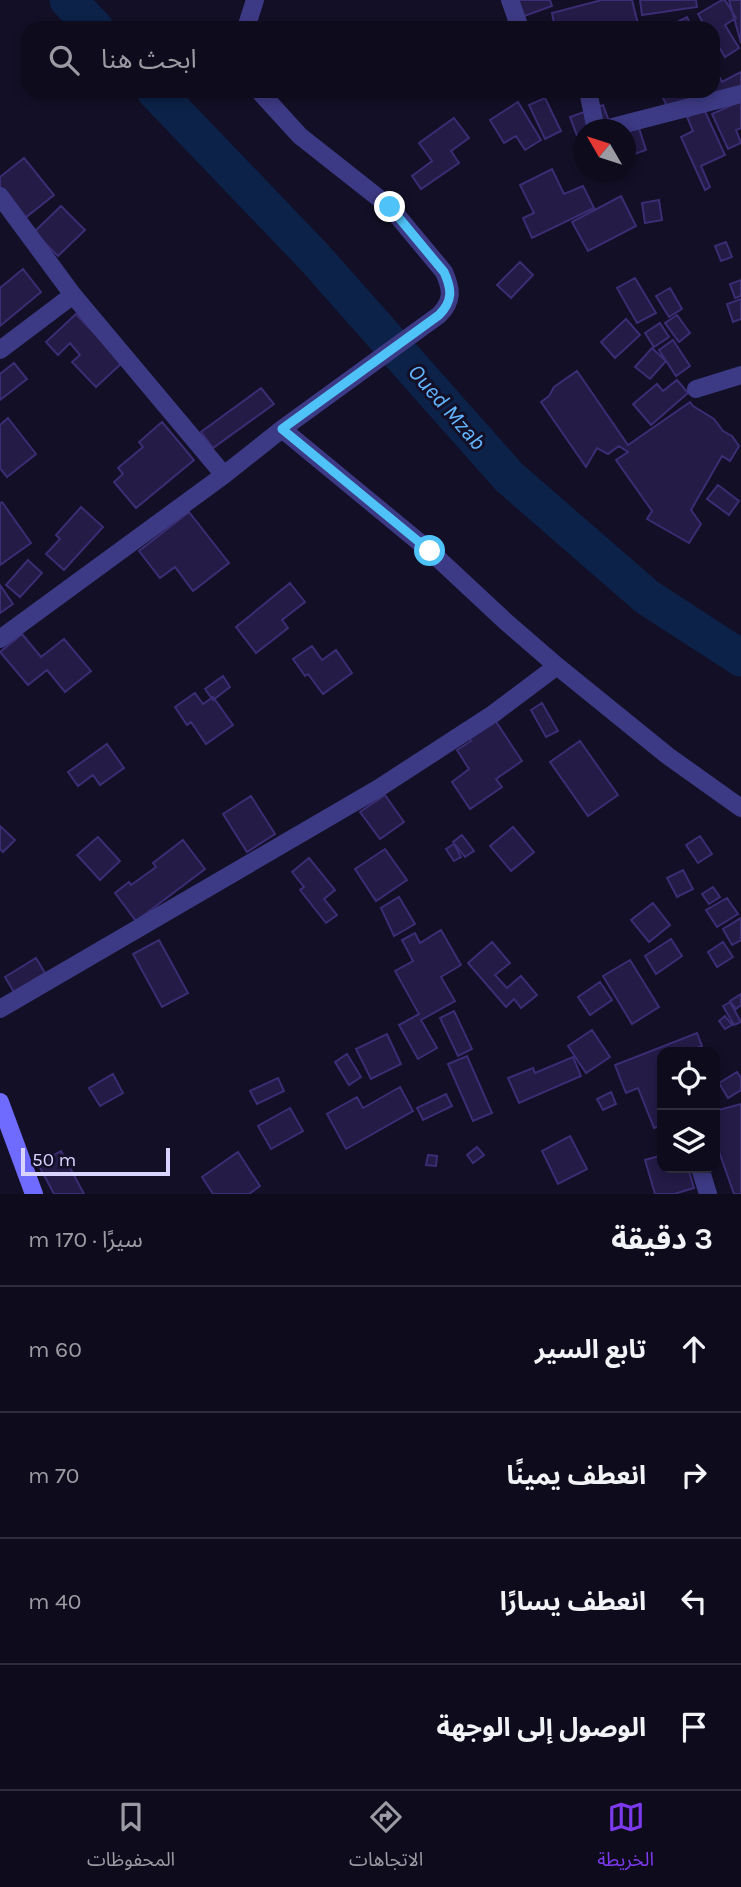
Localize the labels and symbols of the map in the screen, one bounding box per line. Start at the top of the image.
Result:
north arrow [573,119,636,182]
route end [374,191,405,222]
water label: Oued Mzab [402,359,492,455]
route start [414,535,445,566]
scale bar [21,1145,170,1177]

